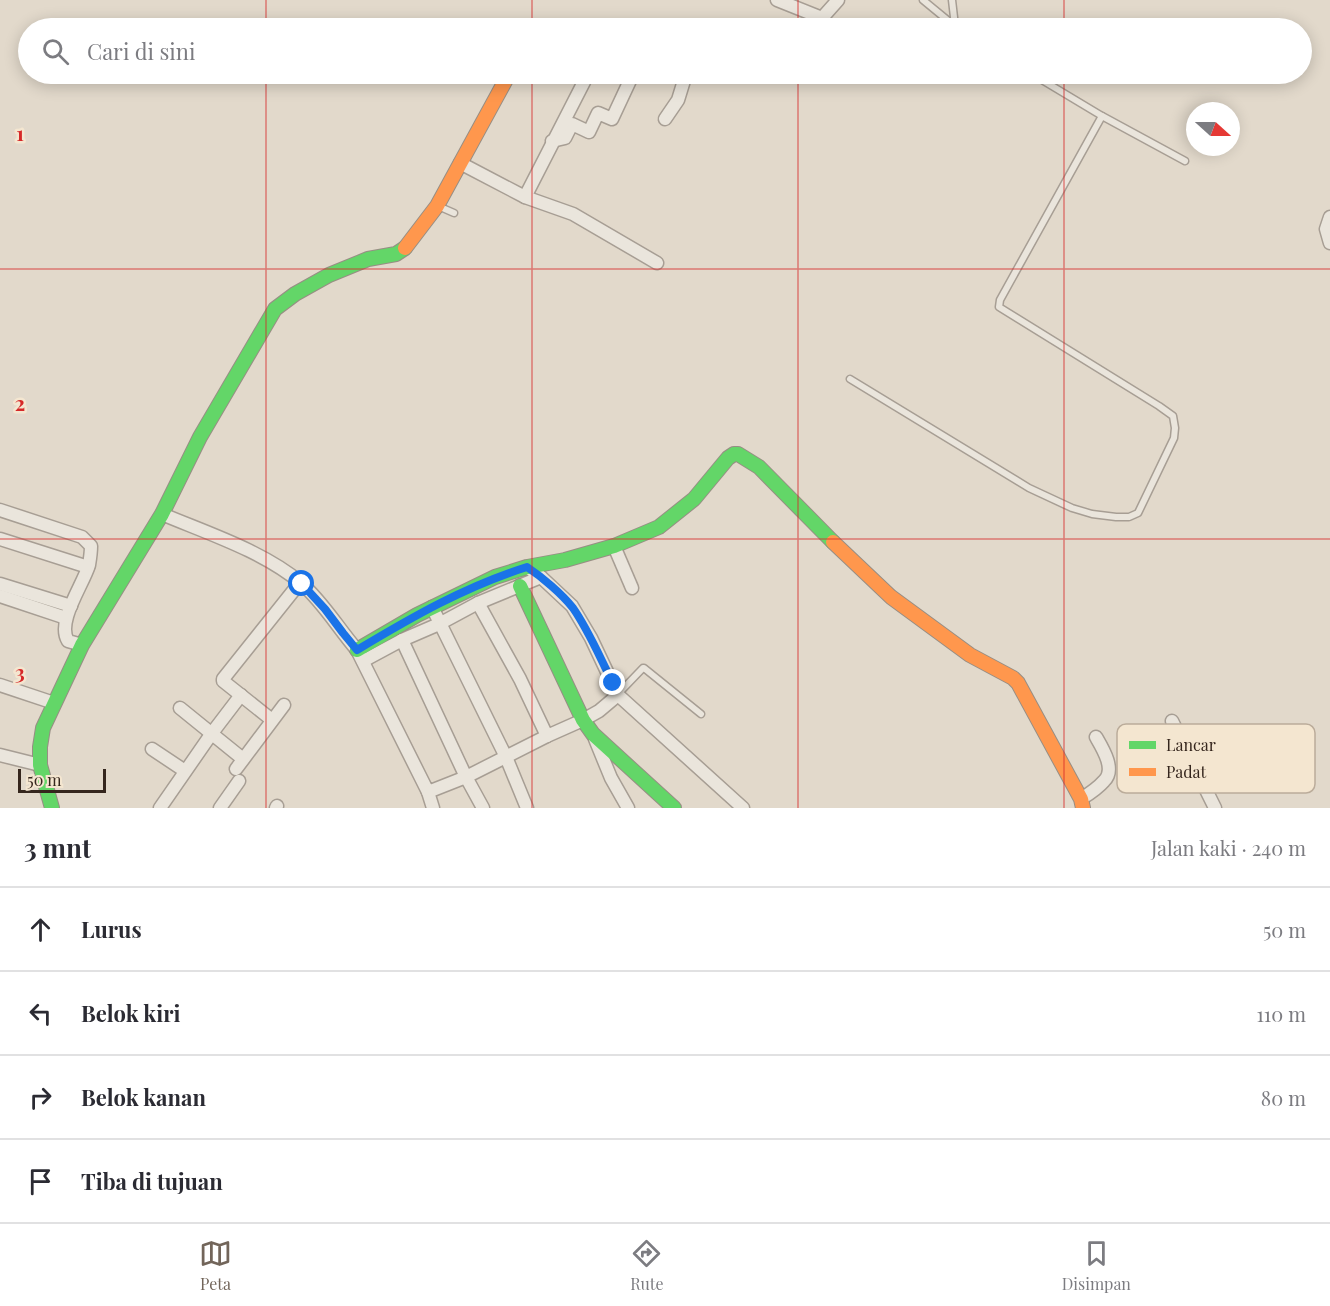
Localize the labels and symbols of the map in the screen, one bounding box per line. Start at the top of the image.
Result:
north arrow [1186,102,1240,156]
text: 1 [16,119,24,146]
text: 2 [15,389,25,416]
route start [288,570,314,596]
text: 3 [15,658,25,685]
route end [599,669,625,695]
legend [1117,724,1315,793]
text: Lancar [1166,734,1216,755]
text: Padat [1166,761,1206,782]
scale bar [18,766,106,794]

